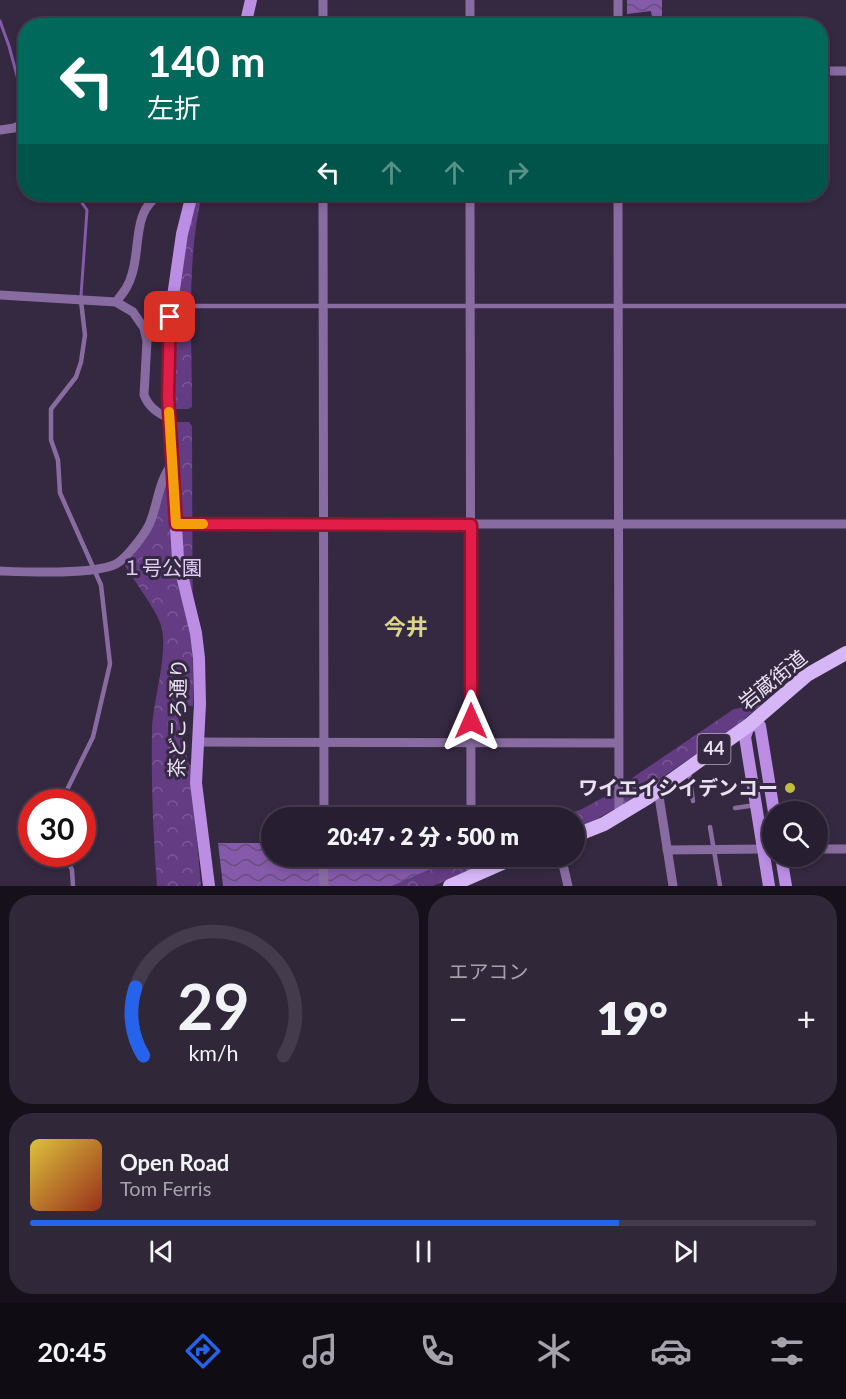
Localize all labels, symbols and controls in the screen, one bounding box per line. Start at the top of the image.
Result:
text: 140 m [147,36,265,86]
icon: left [48,42,126,120]
text: 左折 [147,91,201,124]
icon: left [312,156,345,189]
icon: ahead [375,156,408,189]
icon: ahead [438,156,471,189]
icon: right [501,156,534,189]
pin [144,291,195,342]
icon: arrive [153,300,186,333]
park label: １号公園 [122,555,202,579]
district label: 今井 [384,613,428,640]
street label: 岩蔵街道 [734,645,811,714]
street label: 茶どころ通り [164,658,190,778]
position arrow [439,689,503,753]
road number: 44 [698,734,730,764]
place label: ワイエイシイデンコー [578,775,778,799]
marker: ワイエイシイデンコー [783,781,797,795]
speed limit sign: 30 [18,789,96,867]
map controls [762,801,828,867]
button: search [762,801,828,867]
text: 20:47 · 2 分 · 500 m [327,823,519,850]
text: エアコン [449,959,529,983]
text: 29 [178,968,250,1043]
text: 19° [597,991,668,1045]
text: − [449,998,468,1038]
text: + [797,998,816,1038]
text: km/h [189,1041,239,1067]
text: Open Road [120,1149,229,1176]
text: Tom Ferris [120,1176,211,1200]
icon: previous [145,1235,178,1268]
icon: pause [407,1235,440,1268]
icon: next [669,1235,702,1268]
icon: directions [182,1330,224,1372]
icon: music [299,1330,341,1372]
icon: phone [416,1330,458,1372]
icon: climate [533,1330,575,1372]
icon: car [650,1330,692,1372]
icon: filters [766,1330,808,1372]
text: 20:45 [37,1335,107,1368]

